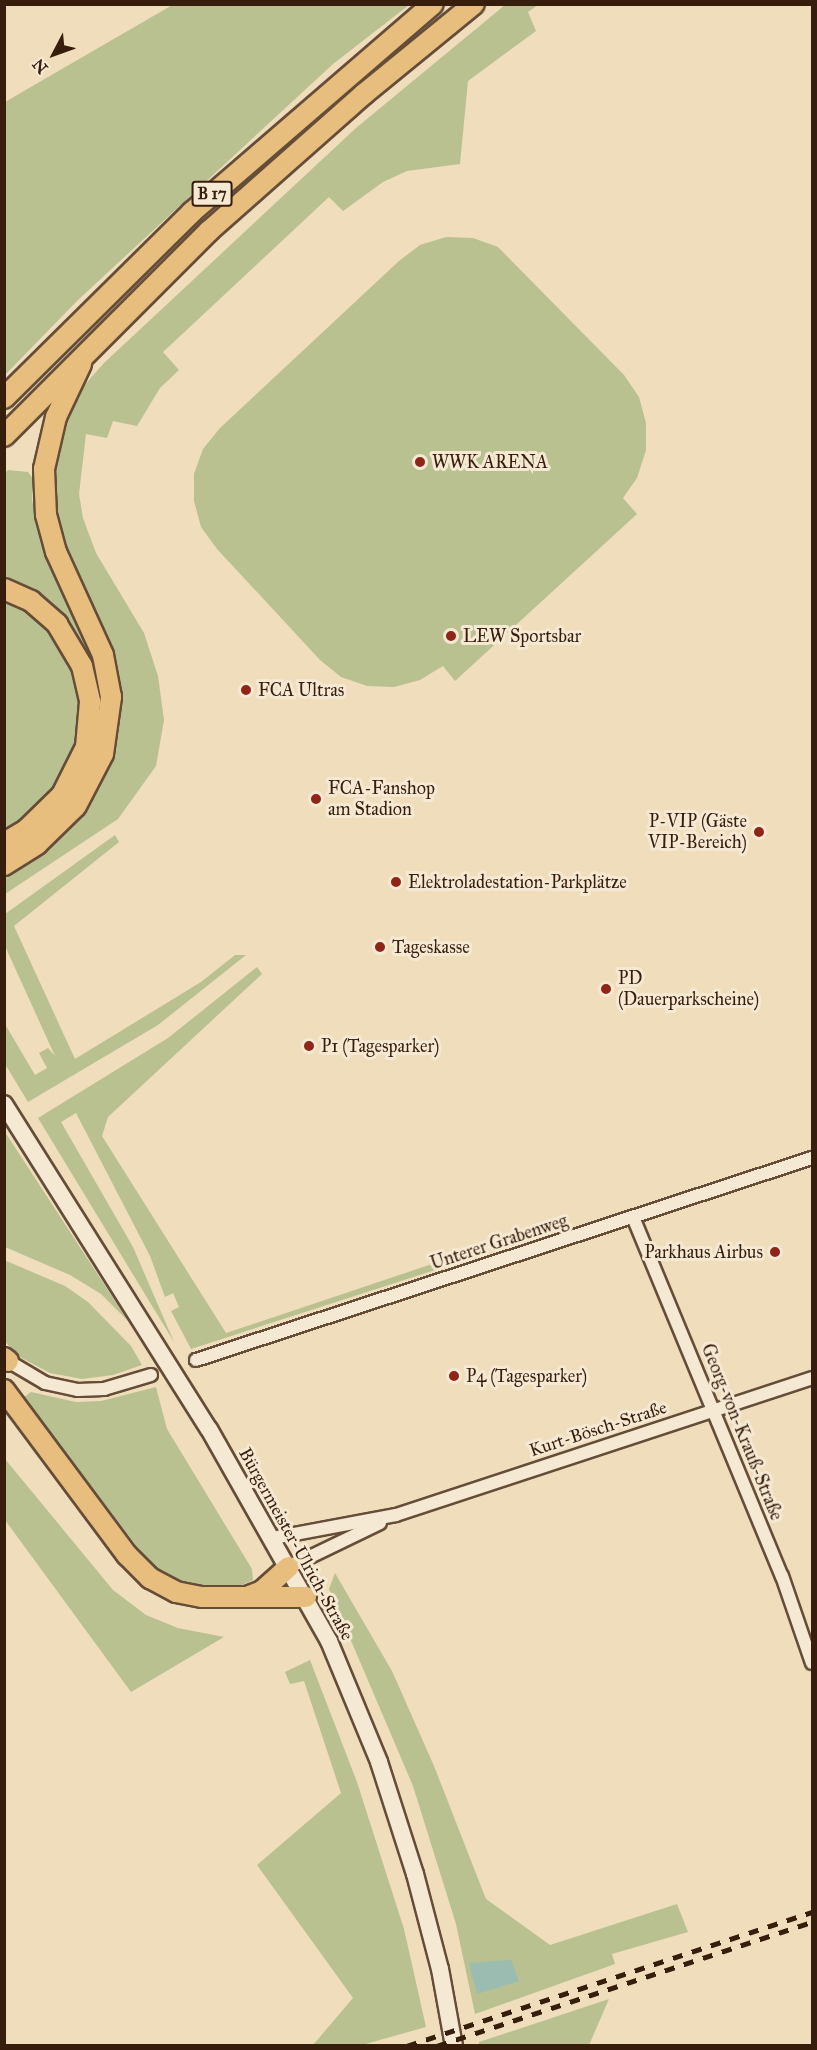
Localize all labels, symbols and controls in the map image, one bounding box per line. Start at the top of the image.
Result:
north arrow [24,24,84,84]
text: N [28,55,52,77]
road number: B 17 [191,181,233,207]
place label: WWK ARENA [432,451,548,473]
marker: WWK ARENA [413,455,427,469]
place label: LEW Sportsbar [463,625,581,647]
marker: LEW Sportsbar [444,629,458,643]
place label: FCA Ultras [258,679,344,701]
marker: FCA Ultras [239,683,253,697]
place label: FCA-Fanshop am Stadion [328,778,435,820]
marker: FCA-Fanshop am Stadion [309,792,323,806]
place label: P-VIP (Gäste VIP-Bereich) [648,811,747,854]
marker: P-VIP (Gäste VIP-Bereich) [752,825,766,839]
place label: Elektroladestation-Parkplätze [408,871,627,893]
marker: Elektroladestation-Parkplätze [389,875,403,889]
place label: Tageskasse [392,936,470,958]
marker: Tageskasse [373,940,387,954]
place label: PD (Dauerparkscheine) [618,968,759,1010]
marker: PD (Dauerparkscheine) [599,982,613,996]
place label: P1 (Tagesparker) [321,1035,439,1057]
marker: P1 (Tagesparker) [302,1039,316,1053]
street label: Unterer Grabenweg [428,1210,570,1274]
place label: Parkhaus Airbus [644,1241,763,1263]
marker: Parkhaus Airbus [768,1245,782,1259]
street label: Georg-von-Krauß-Straße [697,1341,787,1523]
place label: P4 (Tagesparker) [466,1365,587,1387]
marker: P4 (Tagesparker) [447,1369,461,1383]
street label: Kurt-Bösch-Straße [527,1397,669,1461]
street label: Bürgermeister-Ulrich-Straße [234,1444,358,1644]

